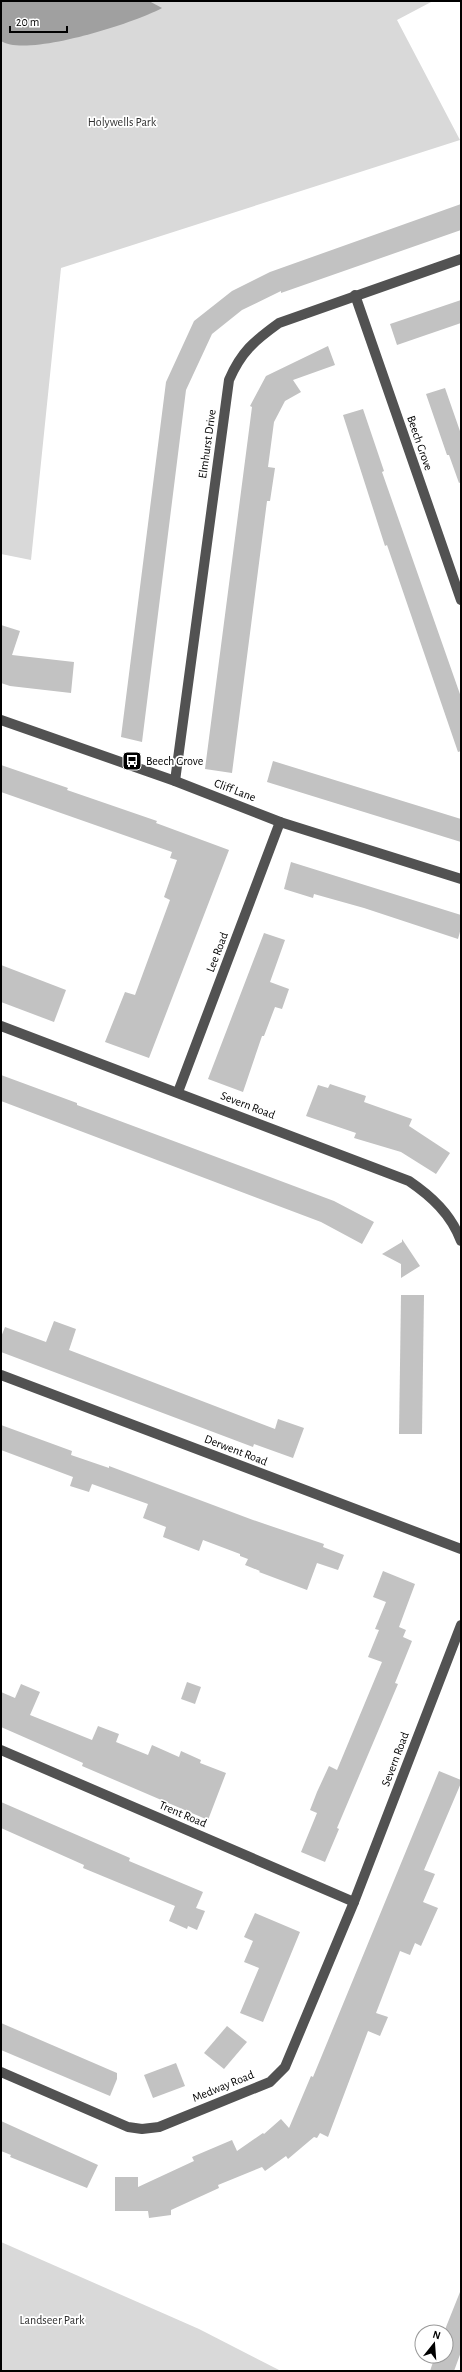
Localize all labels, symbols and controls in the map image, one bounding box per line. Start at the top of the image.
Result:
scale bar [10,8,67,34]
text: 20 m [16,16,39,28]
park label: Holywells Park [88,116,157,129]
street label: Elmhurst Drive [196,409,218,479]
street label: Beech Grove [405,414,435,472]
bus stop icon: Beech Grove [121,750,143,772]
place label: Beech Grove [146,755,203,767]
street label: Cliff Lane [213,777,257,803]
street label: Lee Road [204,930,230,974]
street label: Severn Road [219,1089,277,1121]
street label: Derwent Road [203,1432,269,1468]
street label: Severn Road [379,1730,411,1788]
street label: Trent Road [157,1799,209,1829]
street label: Medway Road [191,2068,256,2105]
park label: Landseer Park [20,2314,85,2326]
north arrow [414,2324,454,2364]
text: N [432,2329,442,2341]

